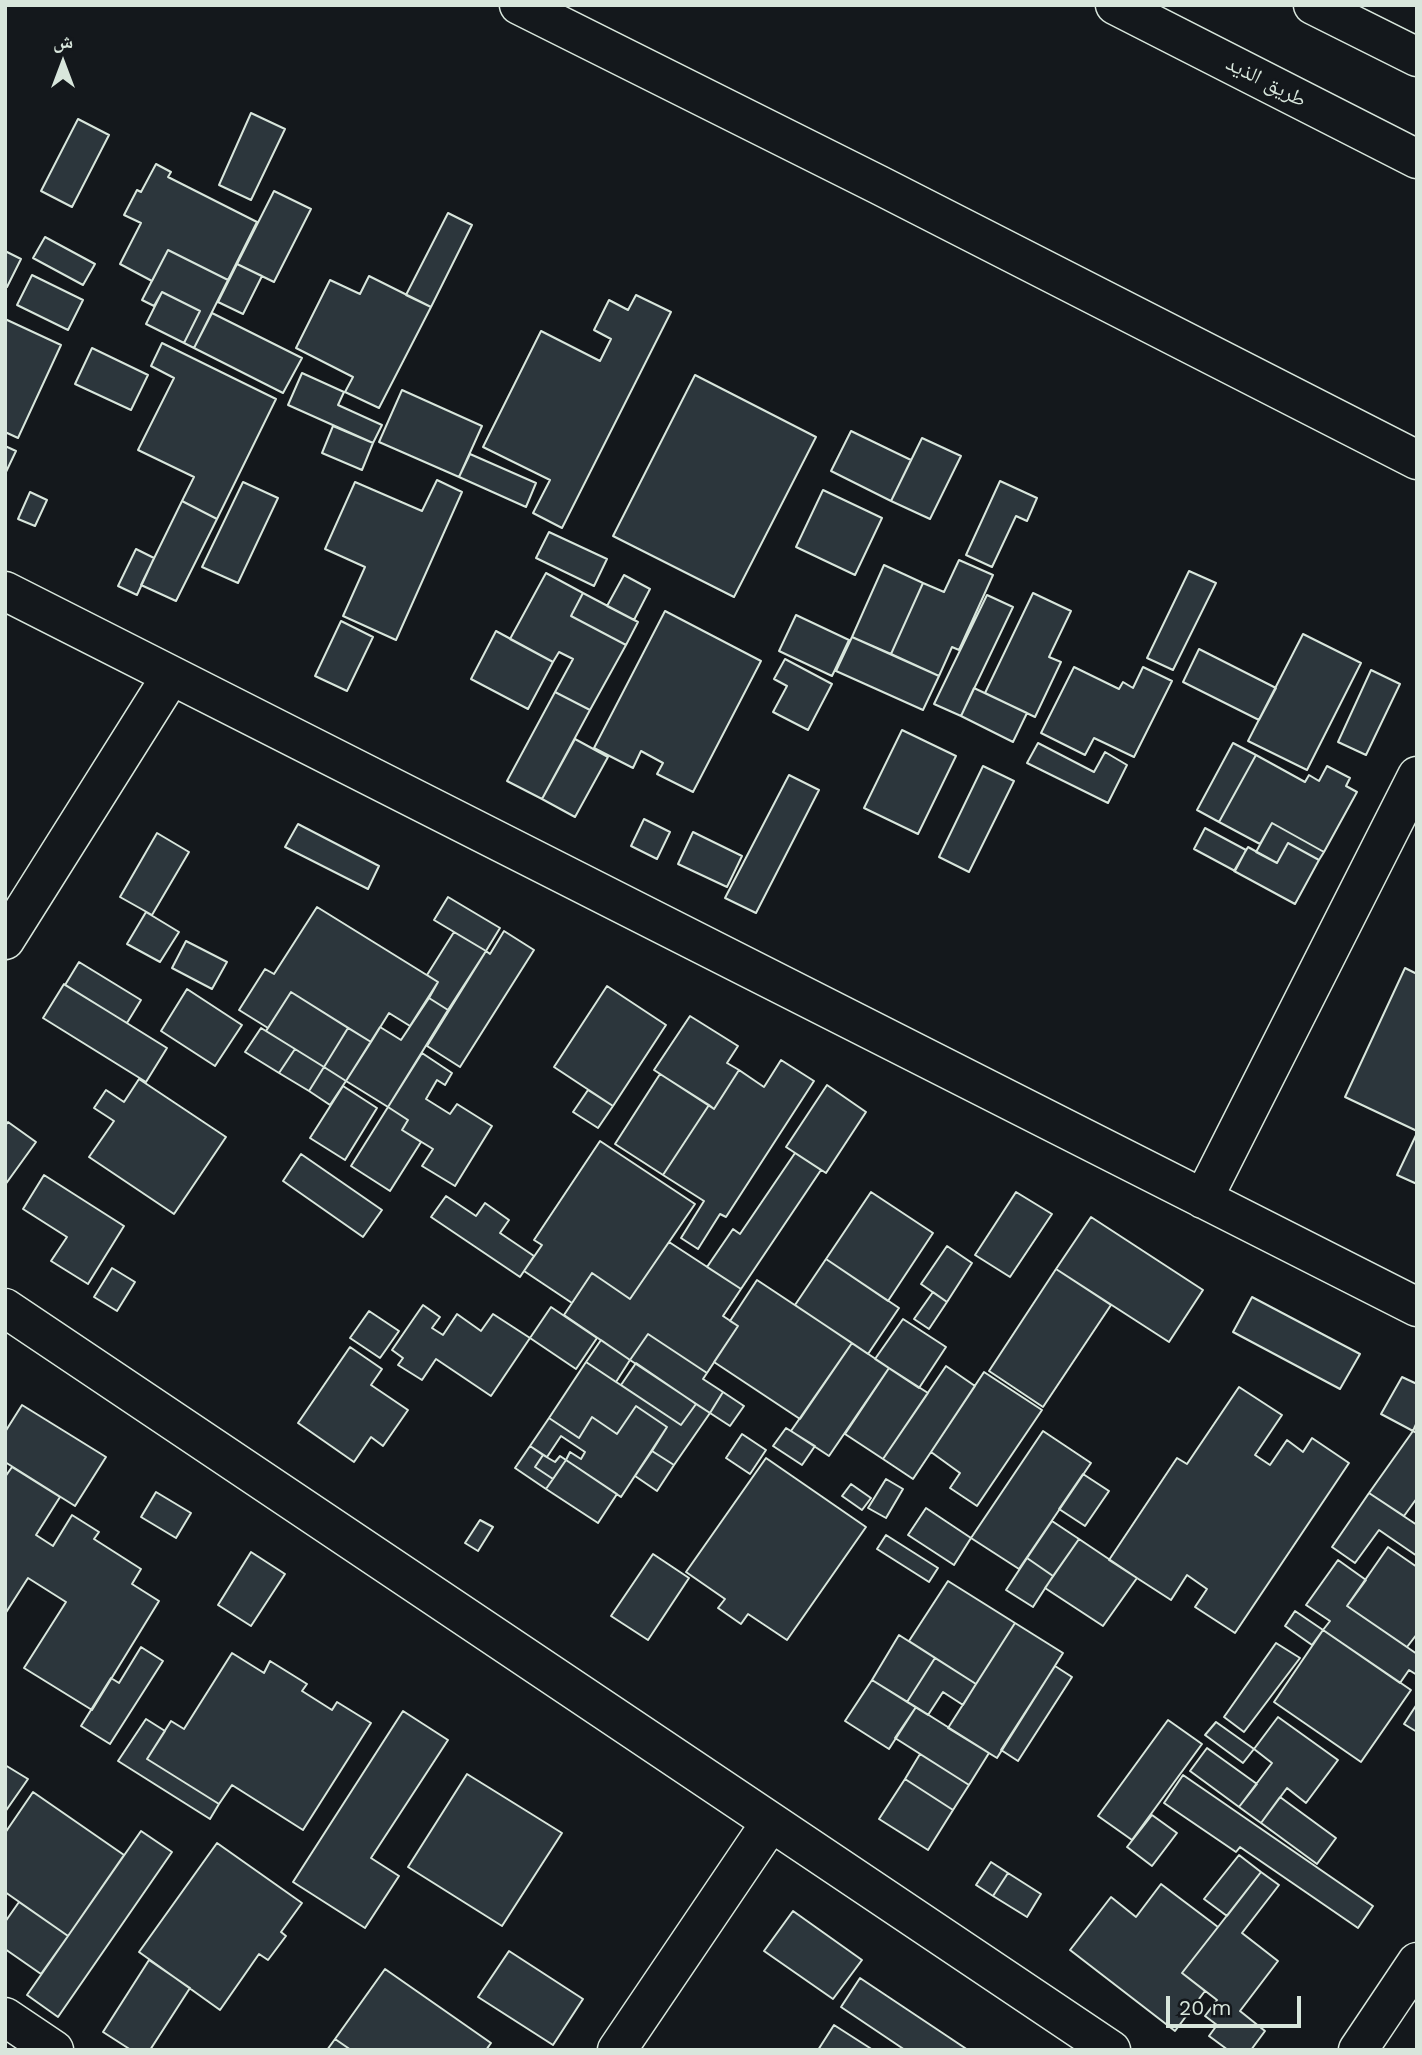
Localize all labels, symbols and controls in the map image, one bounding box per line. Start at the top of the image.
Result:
north arrow [28,28,98,98]
text: ش [53,30,73,53]
street label: طريق الذيد [1222,51,1310,113]
scale bar [1170,1982,1305,2026]
text: 20 m [1179,1995,1231,2020]

